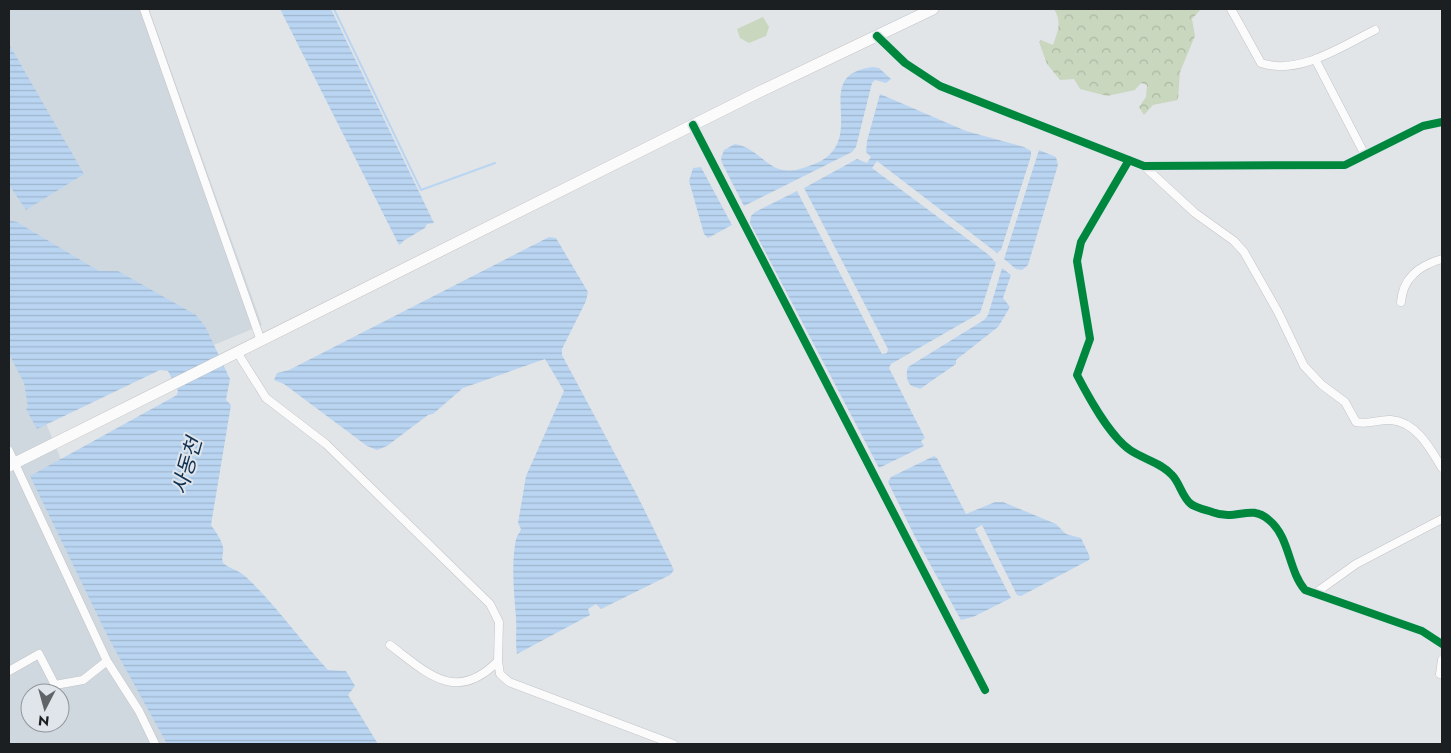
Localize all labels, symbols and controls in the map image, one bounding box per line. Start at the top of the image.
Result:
water label: 사동천 [165,431,210,498]
north arrow [20,683,70,733]
text: N [37,710,50,731]

